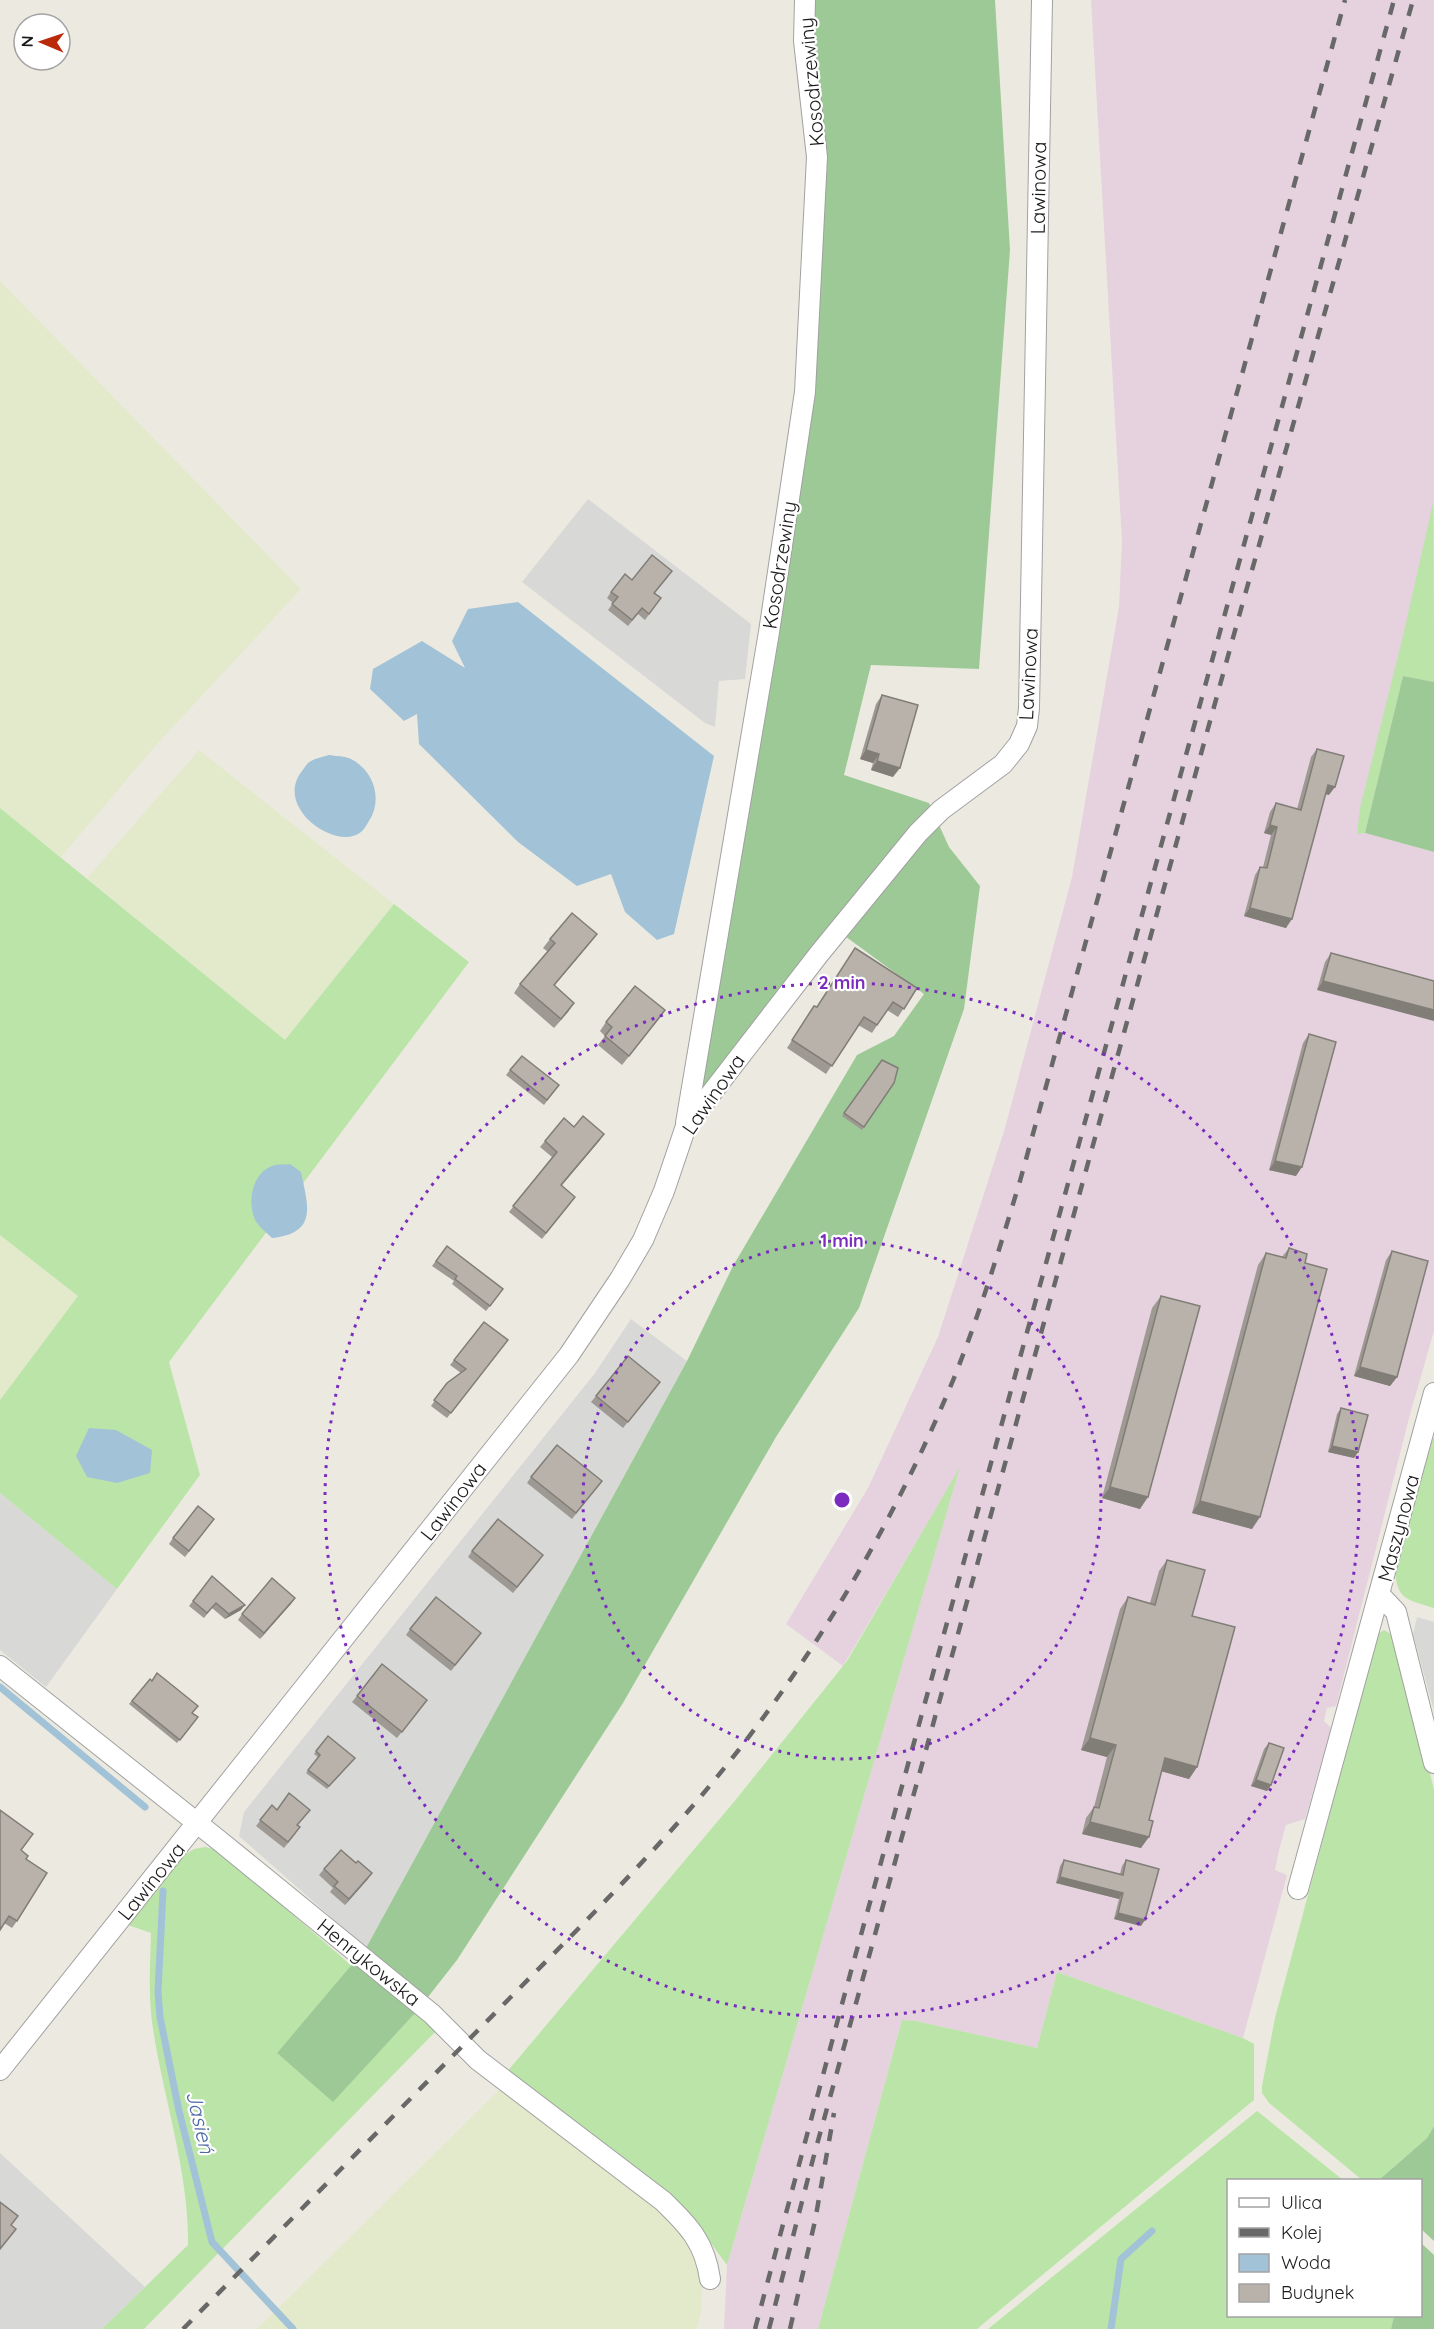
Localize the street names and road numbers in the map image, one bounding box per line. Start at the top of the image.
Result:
street label: Kosodrzewiny [793,17,829,147]
street label: Lawinowa [1025,141,1051,235]
street label: Kosodrzewiny [757,499,801,631]
street label: Lawinowa [1013,627,1043,721]
street label: Lawinowa [676,1049,750,1139]
street label: Lawinowa [415,1457,491,1545]
street label: Maszynowa [1372,1472,1424,1584]
street label: Lawinowa [112,1837,190,1925]
street label: Henrykowska [312,1913,426,2011]

